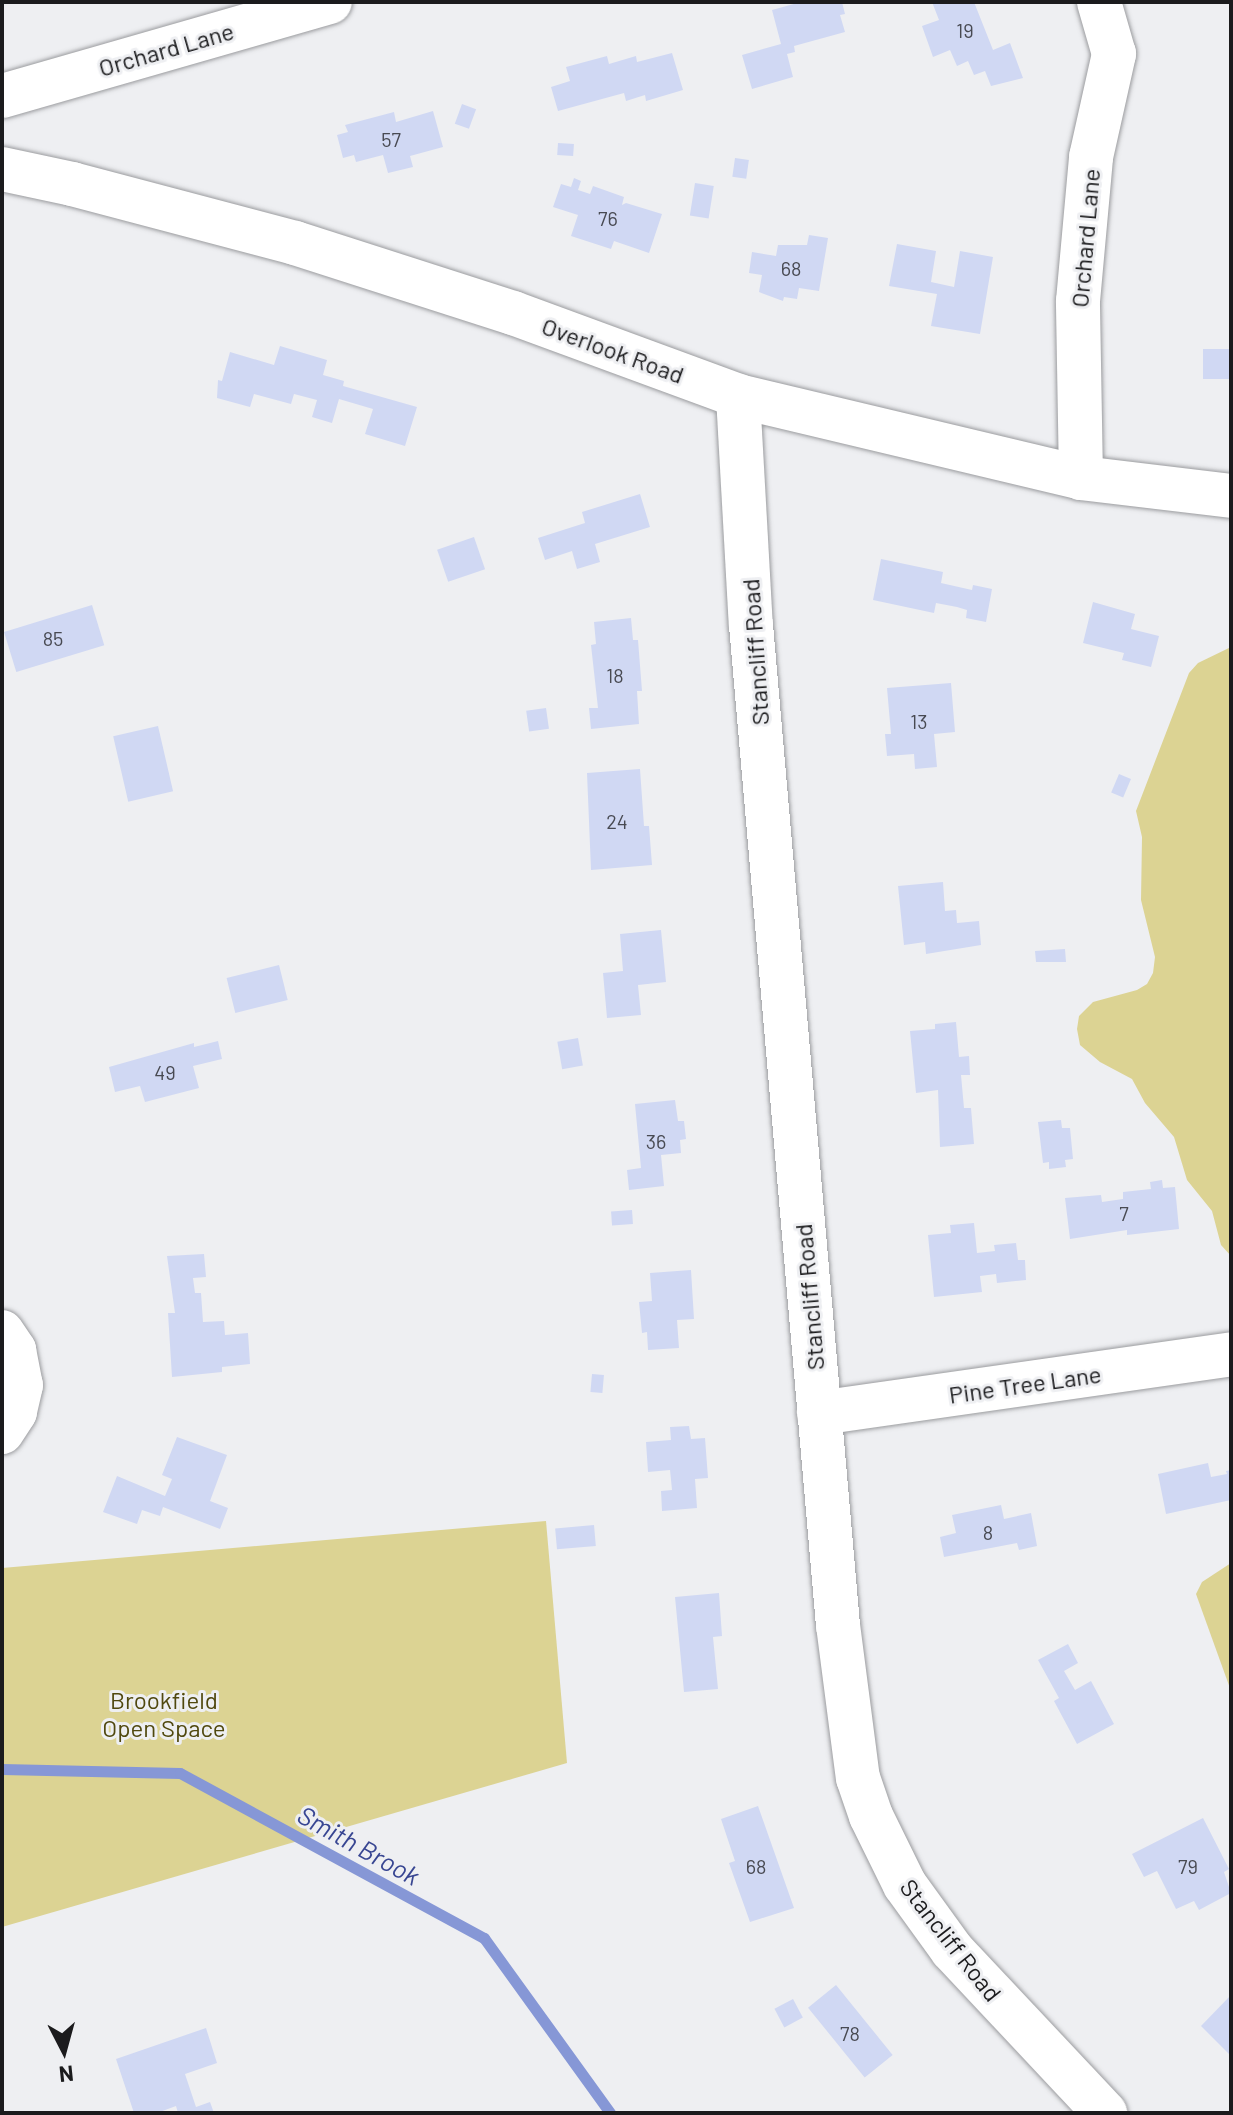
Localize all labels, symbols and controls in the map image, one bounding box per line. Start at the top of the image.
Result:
street label: Orchard Lane [95,16,237,82]
house number: 19 [956,18,974,42]
house number: 57 [381,127,401,151]
street label: Orchard Lane [1065,167,1105,309]
house number: 76 [598,206,618,230]
house number: 68 [781,256,801,280]
street label: Overlook Road [538,311,688,389]
street label: Stancliff Road [736,578,774,726]
house number: 85 [43,626,63,650]
house number: 18 [606,663,624,687]
house number: 13 [910,709,928,733]
house number: 24 [606,809,628,833]
house number: 49 [154,1060,176,1084]
house number: 36 [646,1129,666,1153]
house number: 7 [1119,1201,1129,1225]
street label: Stancliff Road [788,1223,830,1371]
street label: Pine Tree Lane [947,1359,1103,1409]
house number: 8 [983,1520,993,1544]
park label: Brookfield Open Space [102,1686,226,1742]
water label: Smith Brook [292,1799,426,1891]
house number: 68 [746,1854,766,1878]
house number: 79 [1178,1854,1198,1878]
street label: Stancliff Road [894,1873,1008,2007]
north arrow [24,2011,104,2091]
house number: 78 [840,2021,860,2045]
text: N [58,2061,75,2089]

